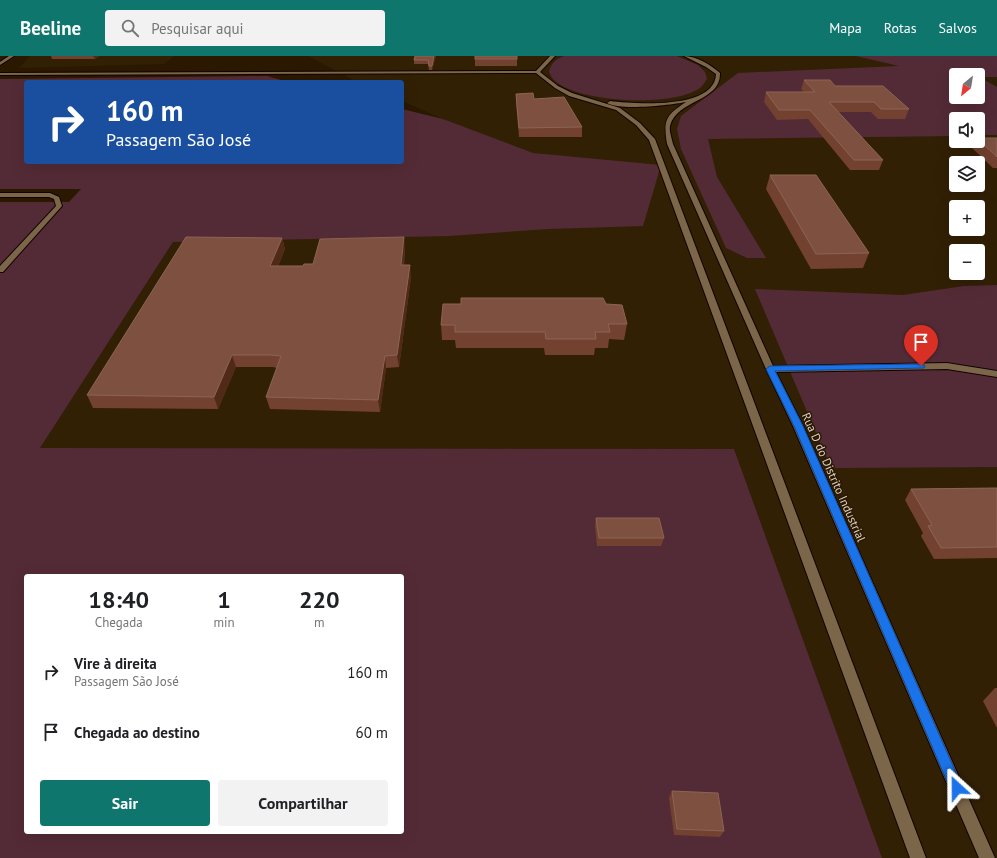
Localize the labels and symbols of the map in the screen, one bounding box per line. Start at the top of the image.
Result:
north arrow [949,68,985,104]
pin [904,325,938,366]
street label: Rua D do Distrito Industrial [799,410,869,544]
position arrow [936,767,978,809]

